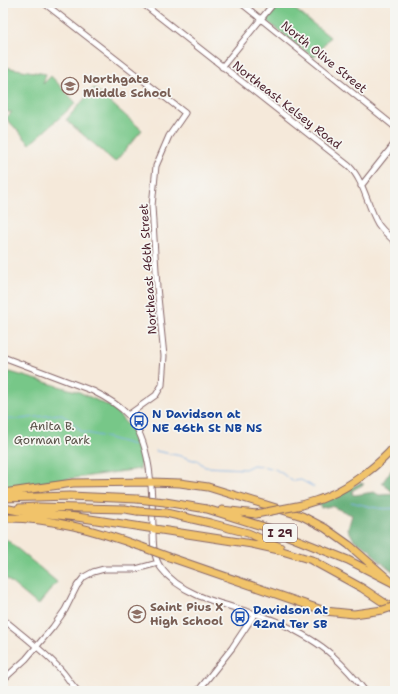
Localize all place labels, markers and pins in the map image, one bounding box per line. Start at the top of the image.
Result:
place label: Northgate Middle School [83,71,171,101]
school or university icon: Northgate Middle School [60,76,80,96]
place label: N Davidson at NE 46th St NB NS [152,406,262,436]
bus stop icon: N Davidson at NE 46th St NB NS [129,411,149,431]
place label: Saint Pius X High School [150,599,223,629]
place label: Davidson at 42nd Ter SB [253,602,328,632]
school or university icon: Saint Pius X High School [127,604,147,624]
bus stop icon: Davidson at 42nd Ter SB [230,607,250,627]

